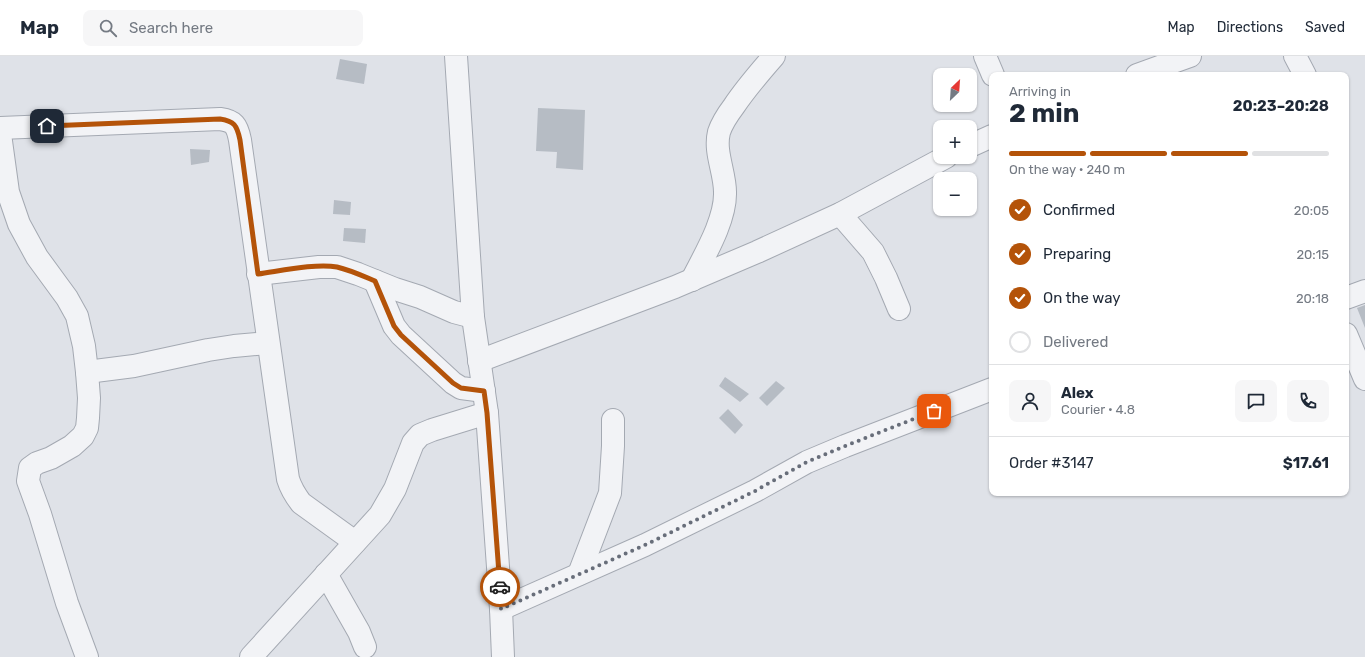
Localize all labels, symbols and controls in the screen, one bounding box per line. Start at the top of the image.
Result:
search box [83,10,363,46]
text: Map [20,16,59,39]
icon: search [97,17,119,39]
text: Search here [129,19,213,37]
text: Map [1168,19,1195,36]
text: Directions [1217,19,1283,36]
text: Saved [1305,19,1345,36]
north arrow [933,68,977,112]
map controls [933,68,977,216]
text: Arriving in [1009,84,1071,99]
text: 20:23–20:28 [1233,97,1329,115]
text: 2 min [1009,98,1079,129]
pin [30,109,64,143]
icon: home [36,115,58,137]
button: + [933,120,977,164]
text: On the way · 240 m [1009,162,1125,177]
button: − [933,172,977,216]
icon: check [1009,199,1031,221]
text: Confirmed [1043,201,1115,219]
text: 20:05 [1294,203,1329,218]
icon: check [1009,243,1031,265]
text: Preparing [1043,245,1111,263]
text: 20:15 [1296,247,1329,262]
icon: check [1009,287,1031,309]
text: On the way [1043,289,1121,307]
text: 20:18 [1296,291,1329,306]
text: Delivered [1043,333,1108,351]
button: person [1009,380,1051,422]
button: chat [1235,380,1277,422]
button: phone [1287,380,1329,422]
text: Alex [1061,384,1094,402]
pin [917,394,951,428]
icon: bag [923,400,945,422]
text: Courier · 4.8 [1061,402,1135,417]
text: Order #3147 [1009,454,1093,472]
text: $17.61 [1283,454,1329,472]
courier [480,567,520,607]
icon: car [489,576,511,598]

